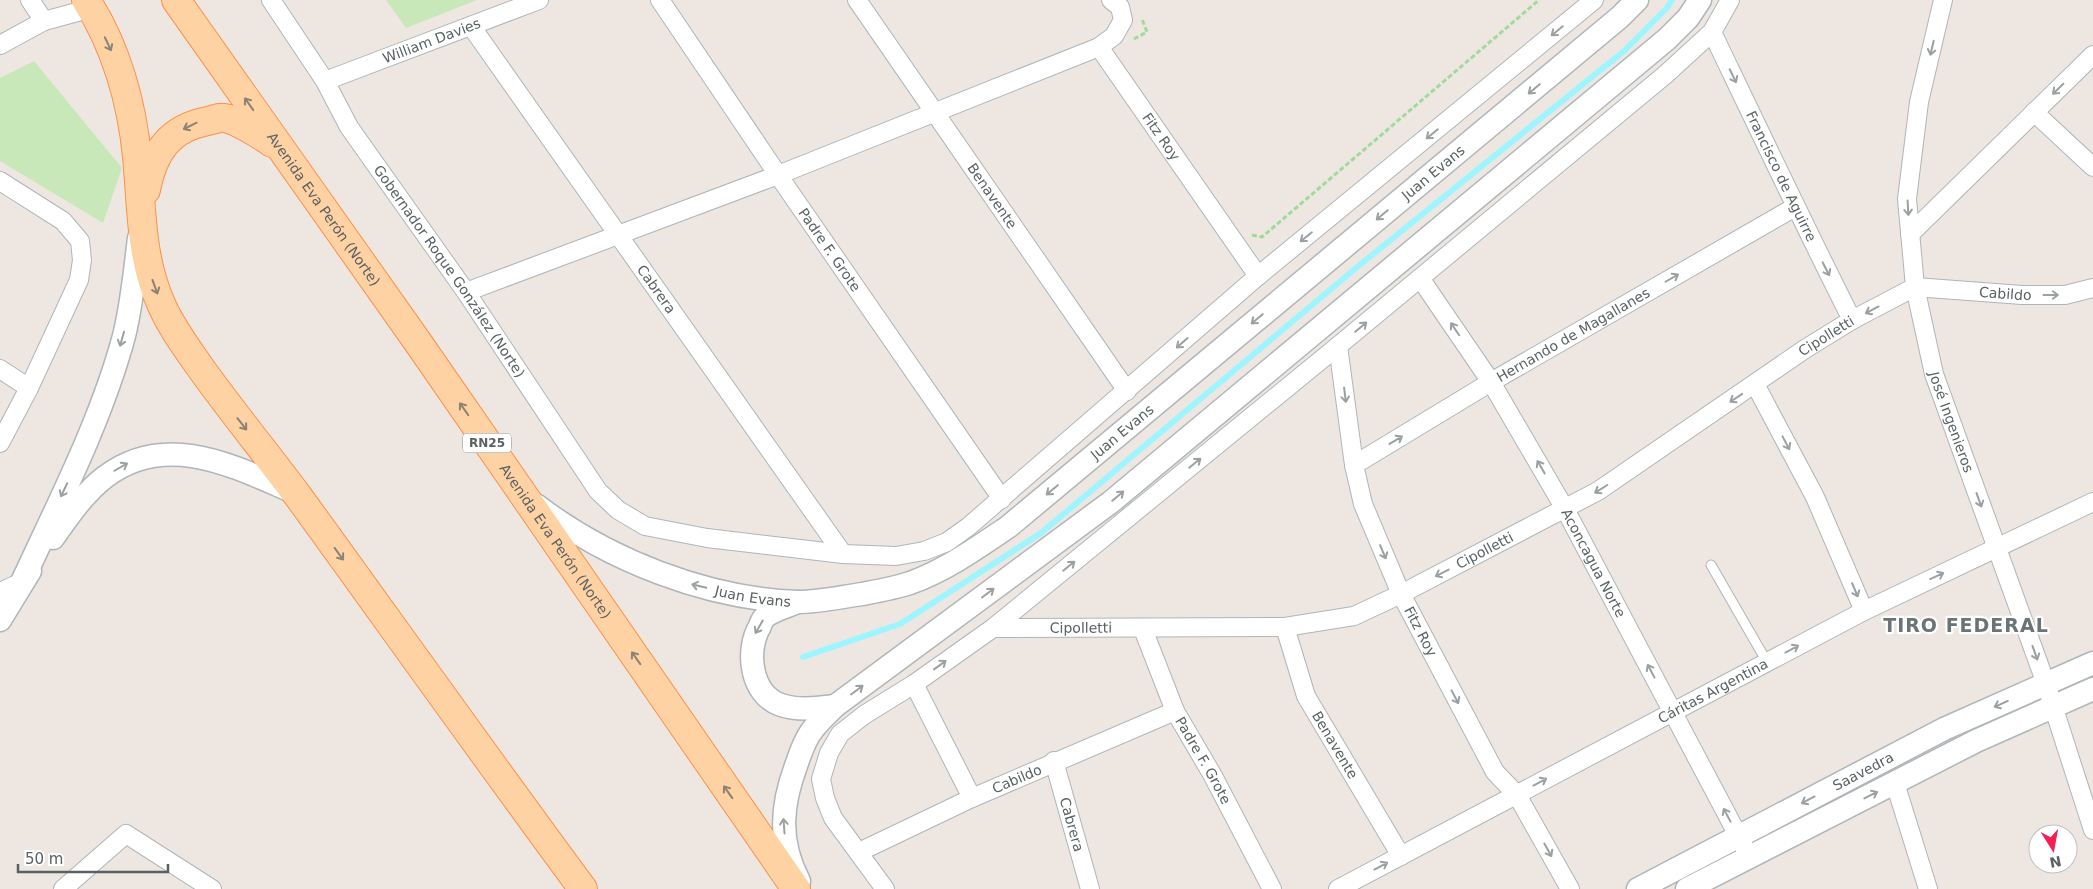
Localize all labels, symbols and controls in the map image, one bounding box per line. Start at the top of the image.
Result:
street label: William Davies [380,15,483,66]
one-way arrow [1551,26,1564,37]
one-way arrow [103,36,113,51]
one-way arrow [1927,39,1936,55]
one-way arrow [1729,68,1738,83]
one-way arrow [1528,83,1541,94]
one-way arrow [2052,83,2064,95]
one-way arrow [244,98,254,112]
street label: Francisco de Aguirre [1743,108,1820,244]
street label: Fitz Roy [1139,110,1183,164]
one-way arrow [183,122,198,131]
street label: Avenida Eva Perón (Norte) [264,129,384,289]
one-way arrow [1425,129,1438,140]
street label: Juan Evans [1398,142,1468,204]
street label: Benavente [964,160,1020,232]
street label: Gobernador Roque González (Norte) [370,162,528,380]
one-way arrow [1904,200,1913,216]
street label: Padre F. Grote [795,205,864,294]
one-way arrow [1376,210,1389,221]
one-way arrow [1300,232,1313,243]
one-way arrow [1822,261,1832,276]
street label: Cabrera [634,262,679,317]
one-way arrow [1664,273,1678,283]
one-way arrow [151,279,160,295]
street label: Hernando de Magallanes [1494,284,1653,385]
street label: Cabildo [1979,284,2032,303]
one-way arrow [2043,290,2059,300]
one-way arrow [1865,306,1880,315]
street label: Cipolletti [1795,313,1857,359]
one-way arrow [1251,314,1264,325]
one-way arrow [1355,322,1368,333]
one-way arrow [1450,322,1460,336]
one-way arrow [117,330,127,346]
one-way arrow [1176,337,1189,348]
street label: José Ingenieros [1926,369,1977,475]
one-way arrow [1340,386,1350,402]
one-way arrow [1729,393,1743,403]
street label: Juan Evans [1087,401,1157,463]
one-way arrow [459,402,469,416]
one-way arrow [236,417,247,430]
road number: RN25 [463,433,511,452]
one-way arrow [1388,435,1402,445]
one-way arrow [1782,435,1792,449]
one-way arrow [1188,458,1201,469]
one-way arrow [1535,460,1545,474]
street label: Avenida Eva Perón (Norte) [496,461,615,622]
one-way arrow [114,462,129,472]
one-way arrow [59,482,69,497]
one-way arrow [1595,484,1609,494]
one-way arrow [1045,485,1058,496]
one-way arrow [1111,490,1124,501]
one-way arrow [1975,492,1984,507]
street label: Aconcagua Norte [1558,506,1629,620]
street label: Cipolletti [1453,529,1516,572]
one-way arrow [1379,543,1388,559]
one-way arrow [334,547,345,560]
one-way arrow [1062,561,1075,572]
one-way arrow [1435,569,1450,578]
one-way arrow [1929,571,1944,580]
one-way arrow [691,581,707,590]
street label: Juan Evans [712,582,791,610]
one-way arrow [1850,582,1860,597]
one-way arrow [981,588,995,598]
street label: Fitz Roy [1401,604,1440,659]
district label: TIRO FEDERAL [1883,614,2049,636]
one-way arrow [754,620,764,634]
street label: Cipolletti [1050,620,1112,636]
one-way arrow [1784,644,1799,653]
one-way arrow [2031,645,2040,660]
one-way arrow [631,651,641,665]
street label: Cáritas Argentina [1655,655,1771,727]
one-way arrow [933,660,947,671]
one-way arrow [1646,664,1655,679]
one-way arrow [850,685,864,695]
one-way arrow [1451,689,1461,704]
one-way arrow [1994,700,2009,710]
street label: Benavente [1309,708,1361,782]
street label: Padre F. Grote [1172,714,1234,807]
street label: Saavedra [1830,749,1896,794]
street label: Cabildo [990,761,1044,796]
one-way arrow [1533,777,1548,787]
one-way arrow [723,785,733,799]
one-way arrow [1863,790,1878,799]
one-way arrow [1801,795,1816,805]
street label: Cabrera [1057,796,1087,854]
one-way arrow [1722,807,1732,822]
one-way arrow [779,819,789,835]
north arrow [2028,824,2078,874]
scale bar [18,842,168,874]
one-way arrow [1544,842,1553,857]
text: 50 m [25,850,63,868]
text: N [2048,853,2063,871]
one-way arrow [1373,861,1388,871]

